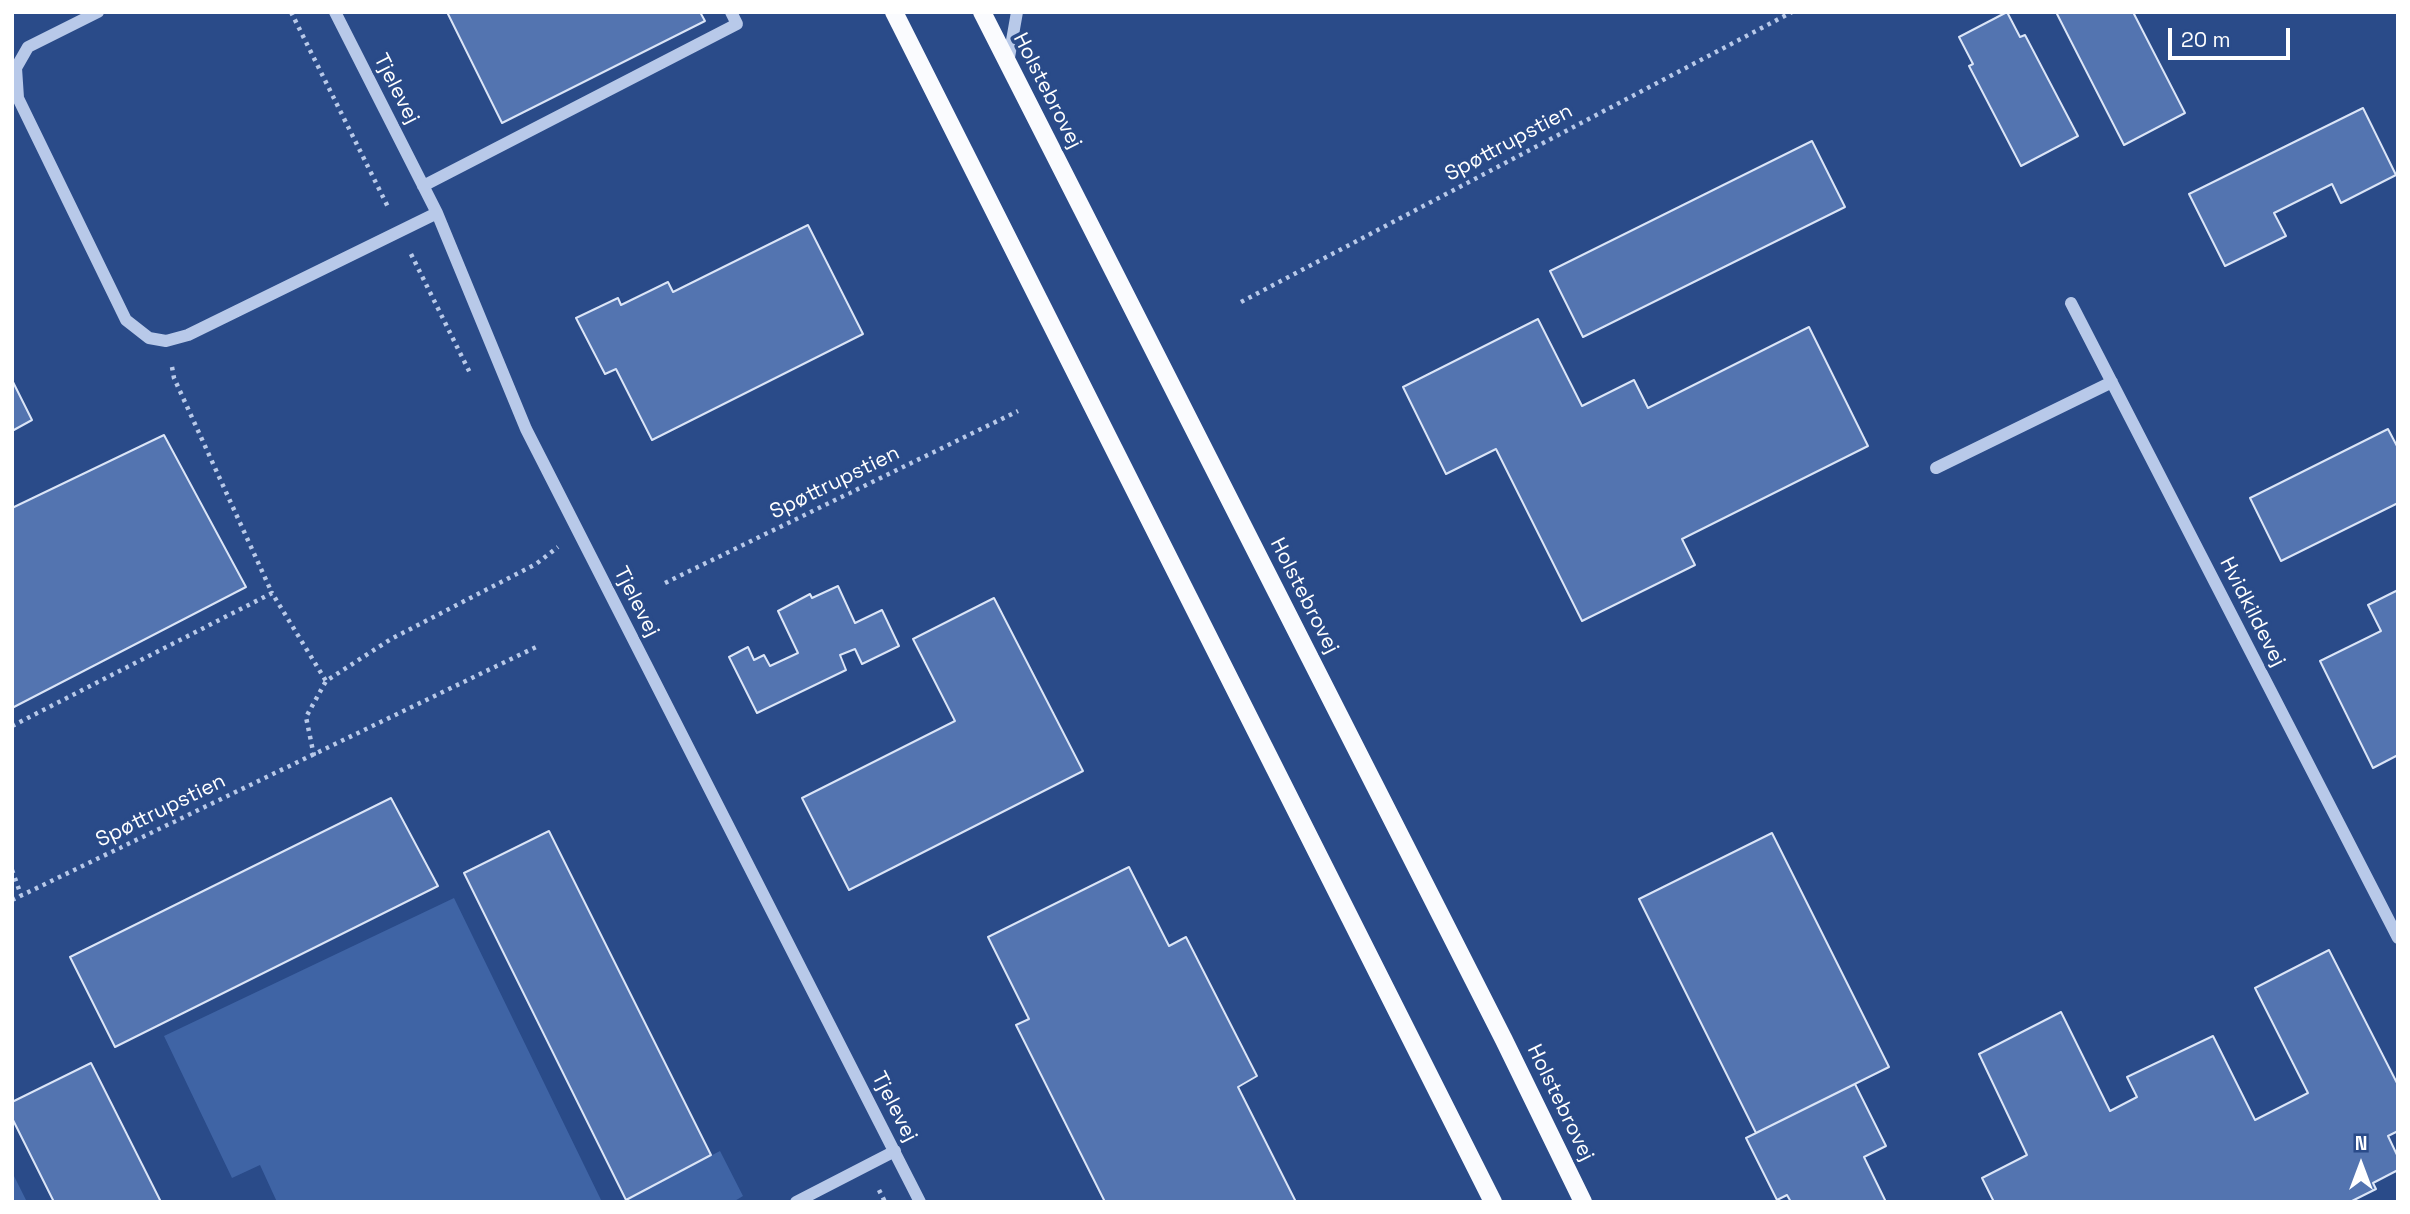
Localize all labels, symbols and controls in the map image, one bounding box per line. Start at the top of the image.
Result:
scale bar [2172,14,2294,58]
text: 20 m [2181,26,2231,53]
street label: Holstebrovej [1007,29,1087,153]
street label: Tjelevej [368,50,424,128]
street label: Spøttrupstien [1441,99,1577,187]
street label: Spøttrupstien [766,441,904,525]
street label: Holstebrovej [1264,534,1344,658]
street label: Hvidkildevej [2214,553,2290,671]
street label: Tjelevej [608,563,664,641]
street label: Spøttrupstien [92,769,230,853]
street label: Holstebrovej [1521,1041,1599,1165]
street label: Tjelevej [866,1068,922,1146]
north arrow [2326,1130,2396,1200]
text: N [2355,1131,2367,1156]

